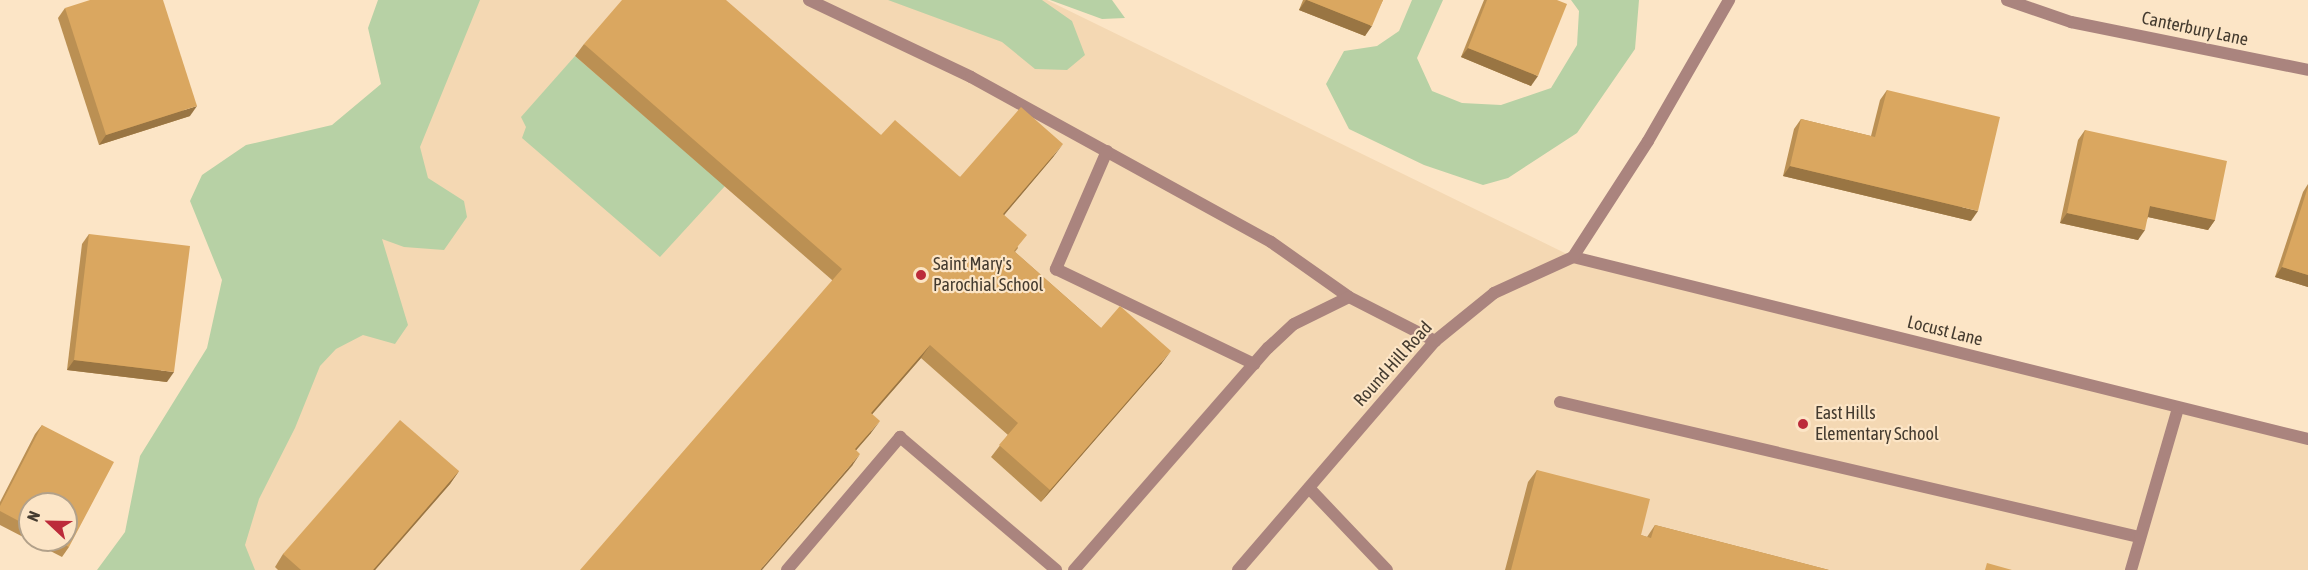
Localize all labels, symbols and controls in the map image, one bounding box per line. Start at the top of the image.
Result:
street label: Canterbury Lane [2140,7,2250,51]
place label: Saint Mary's Parochial School [933,254,1043,296]
marker: Saint Mary's Parochial School [914,268,928,282]
street label: Locust Lane [1905,311,1985,351]
street label: Round Hill Road [1349,317,1437,411]
place label: East Hills Elementary School [1815,403,1939,446]
marker: East Hills Elementary School [1796,417,1810,431]
north arrow [18,492,78,552]
text: N [23,508,43,524]

